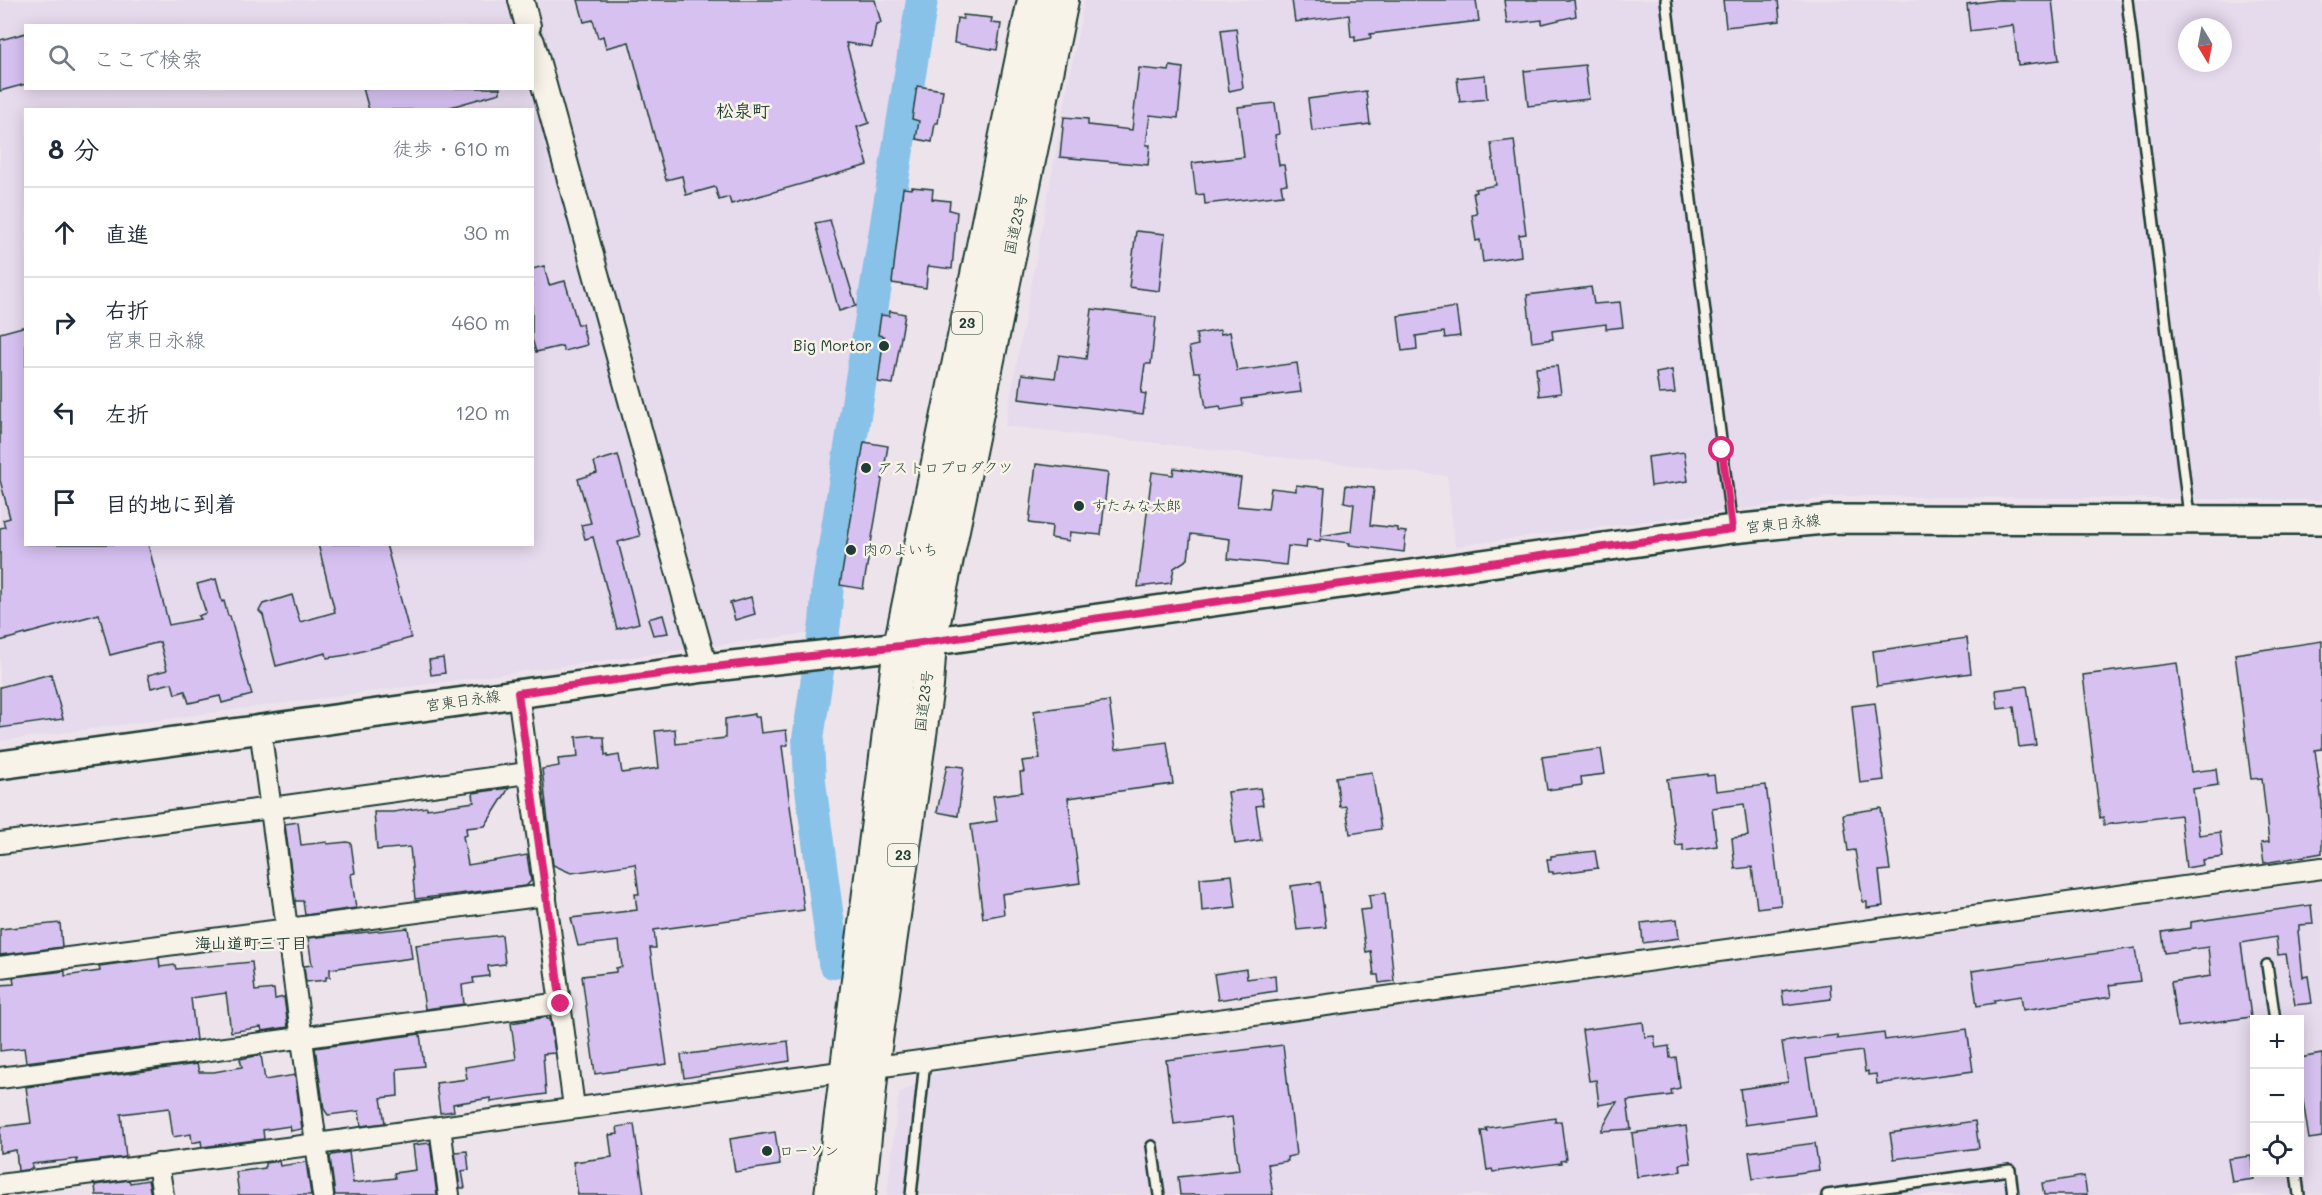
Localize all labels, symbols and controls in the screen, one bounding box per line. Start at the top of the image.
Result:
north arrow [2178,18,2232,72]
search box [24,24,534,90]
icon: search [45,41,78,74]
text: ここで検索 [93,44,203,73]
district label: 松泉町 [716,98,770,122]
text: 8 分 [48,132,99,166]
text: 徒歩 · 610 m [393,135,510,161]
street label: 国道23号 [999,191,1031,256]
icon: ahead [48,216,81,249]
text: 直進 [105,219,149,248]
text: 30 m [464,219,510,245]
text: 右折 [105,295,149,324]
icon: right [48,306,81,339]
text: 460 m [452,309,510,335]
road number: 23 [952,312,982,334]
text: 宮東日永線 [105,326,205,352]
place label: Big Mortor [793,335,872,355]
marker: Big Mortor [877,339,891,353]
icon: left [48,396,81,429]
text: 左折 [105,399,149,428]
text: 120 m [455,399,510,425]
route start [1708,436,1734,462]
place label: アストロプロダクツ [878,457,1013,477]
marker: アストロプロダクツ [859,461,873,475]
icon: arrive [48,486,81,519]
text: 目的地に到着 [105,489,237,518]
place label: すたみな太郎 [1091,495,1181,515]
marker: すたみな太郎 [1072,499,1086,513]
street label: 宮東日永線 [1745,509,1821,537]
place label: 肉のよいち [863,539,938,559]
marker: 肉のよいち [844,543,858,557]
street label: 国道23号 [909,669,937,733]
street label: 宮東日永線 [424,685,501,715]
road number: 23 [888,844,918,866]
district label: 海山道町三丁目 [195,932,307,953]
route end [547,990,573,1016]
map controls [2250,1015,2304,1177]
button: + [2250,1015,2304,1069]
button: − [2250,1069,2304,1123]
button: locate [2250,1123,2304,1177]
place label: ローソン [779,1140,839,1160]
marker: ローソン [760,1144,774,1158]

